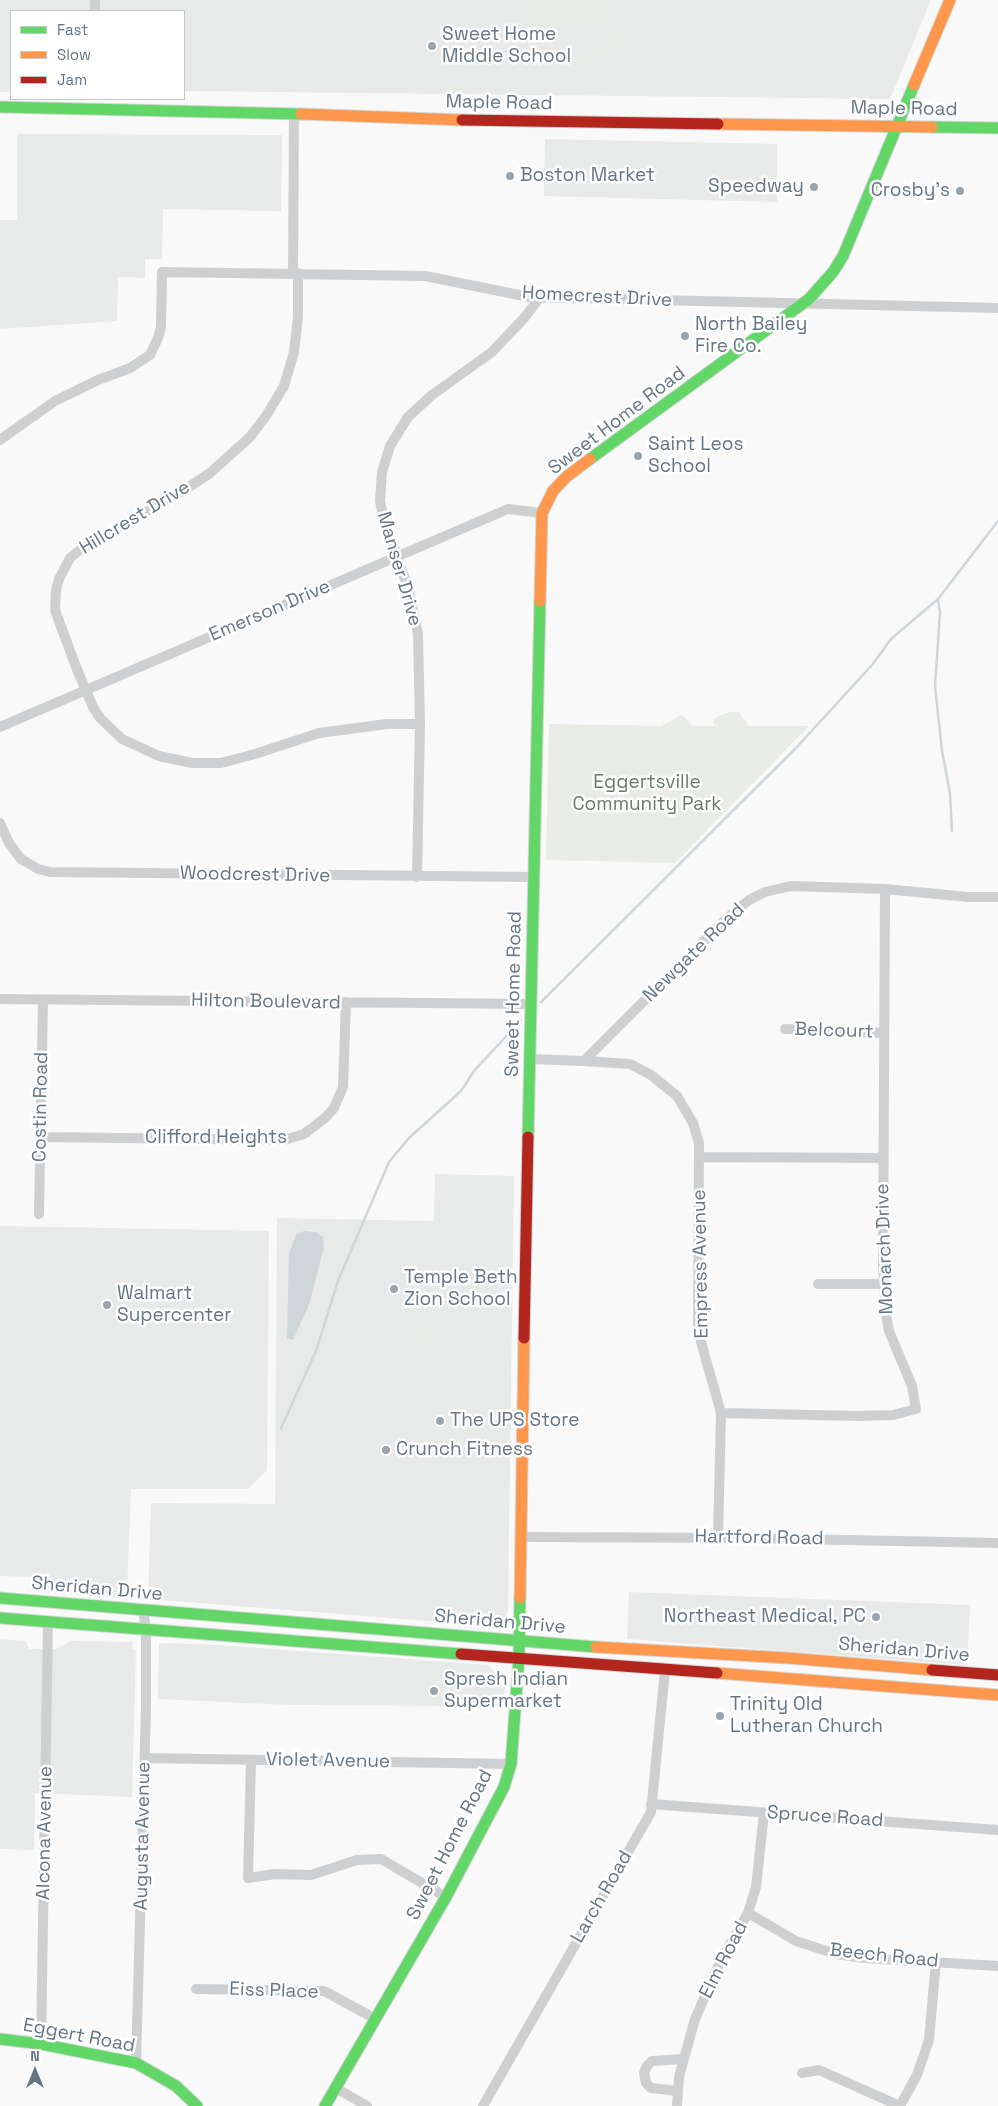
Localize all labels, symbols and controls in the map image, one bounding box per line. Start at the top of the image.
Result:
legend [10,10,185,100]
text: Fast [57,20,88,39]
place label: Sweet Home Middle School [442,24,571,68]
marker: Sweet Home Middle School [426,40,438,52]
text: Slow [57,45,91,64]
text: Jam [57,70,87,89]
street label: Maple Road [445,91,553,115]
street label: Maple Road [850,97,958,121]
place label: Boston Market [520,165,655,187]
marker: Boston Market [504,170,516,182]
place label: Speedway [708,176,804,198]
place label: Crosby's [871,180,950,202]
marker: Speedway [808,181,820,193]
marker: Crosby's [954,185,966,197]
street label: Homecrest Drive [521,282,673,312]
place label: North Bailey Fire Co. [695,314,807,358]
marker: North Bailey Fire Co. [679,330,691,342]
street label: Sweet Home Road [544,362,690,480]
place label: Saint Leos School [648,434,744,478]
marker: Saint Leos School [632,450,644,462]
street label: Hillcrest Drive [76,476,194,560]
street label: Manser Drive [372,509,426,629]
street label: Emerson Drive [206,575,334,647]
park label: Eggertsville Community Park [572,772,722,816]
street label: Woodcrest Drive [180,862,330,888]
street label: Newgate Road [638,899,750,1007]
street label: Sweet Home Road [501,911,527,1077]
street label: Hilton Boulevard [191,989,341,1015]
street label: Belcourt [794,1018,874,1044]
street label: Costin Road [29,1052,53,1162]
street label: Clifford Heights [145,1127,287,1149]
street label: Monarch Drive [871,1183,899,1315]
street label: Empress Avenue [688,1189,714,1339]
place label: Temple Beth Zion School [404,1267,518,1311]
place label: Walmart Supercenter [117,1283,231,1327]
marker: Temple Beth Zion School [388,1283,400,1295]
marker: Walmart Supercenter [101,1299,113,1311]
place label: The UPS Store [450,1410,579,1432]
marker: The UPS Store [434,1415,446,1427]
place label: Crunch Fitness [396,1439,533,1461]
marker: Crunch Fitness [380,1444,392,1456]
street label: Hartford Road [694,1525,824,1551]
street label: Sheridan Drive [30,1572,164,1606]
street label: Sheridan Drive [433,1605,567,1639]
place label: Northeast Medical, PC [664,1606,866,1628]
marker: Northeast Medical, PC [870,1611,882,1623]
street label: Sheridan Drive [837,1633,971,1667]
place label: Spresh Indian Supermarket [444,1669,568,1713]
marker: Spresh Indian Supermarket [428,1685,440,1697]
place label: Trinity Old Lutheran Church [730,1694,883,1738]
marker: Trinity Old Lutheran Church [714,1710,726,1722]
street label: Violet Avenue [266,1749,390,1773]
street label: Augusta Avenue [130,1761,156,1911]
street label: Alcona Avenue [32,1766,58,1900]
street label: Sweet Home Road [402,1766,498,1924]
street label: Spruce Road [766,1802,884,1832]
street label: Larch Road [566,1847,638,1947]
street label: Elm Road [695,1918,753,2002]
street label: Beech Road [828,1939,940,1973]
street label: Eiss Place [229,1978,319,2004]
street label: Eggert Road [21,2014,137,2058]
north arrow [10,2046,60,2096]
text: N [30,2047,40,2065]

